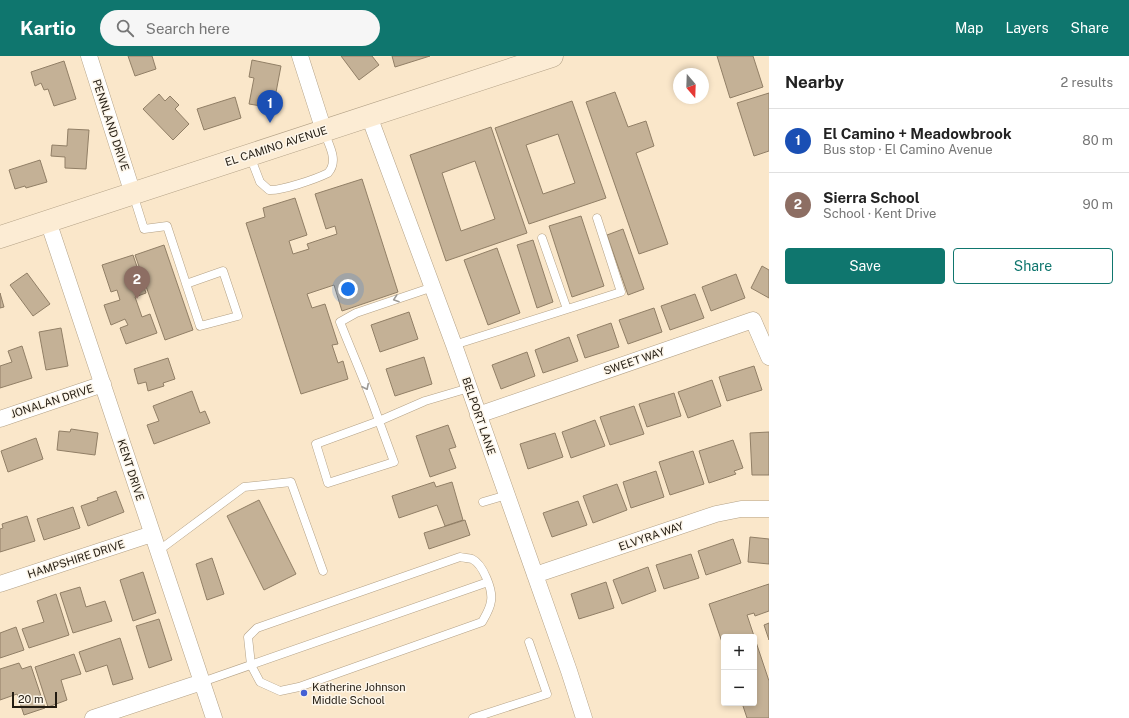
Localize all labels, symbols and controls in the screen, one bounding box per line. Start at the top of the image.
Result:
search box [100,10,380,46]
text: Kartio [20,17,76,39]
icon: search [114,17,136,39]
text: Search here [146,20,230,37]
text: Map [955,20,983,36]
text: Layers [1005,20,1049,36]
text: Share [1071,20,1109,36]
north arrow [673,68,709,104]
text: Nearby [785,72,844,92]
text: 2 results [1061,75,1113,90]
street label: PENNLAND DRIVE [90,78,132,173]
pin: 1 [257,90,283,123]
street label: EL CAMINO AVENUE [223,124,329,168]
text: El Camino + Meadowbrook [823,125,1012,142]
text: 1 [795,133,801,148]
text: 80 m [1082,133,1113,148]
text: Bus stop · El Camino Avenue [823,142,993,157]
text: Sierra School [823,189,920,206]
text: 2 [794,197,802,212]
text: 90 m [1083,197,1113,212]
text: School · Kent Drive [823,206,936,221]
button: Save [785,248,945,284]
button: Share [953,248,1113,284]
pin: 2 [124,266,150,299]
your location [338,279,358,299]
one-way arrow [392,294,399,303]
street label: SWEET WAY [602,345,666,377]
street label: BELPORT LANE [460,375,498,457]
street label: JONALAN DRIVE [9,382,95,420]
one-way arrow [361,383,369,390]
street label: KENT DRIVE [115,438,147,503]
street label: ELVYRA WAY [617,519,685,553]
street label: HAMPSHIRE DRIVE [26,538,126,580]
map controls [721,634,757,706]
button: + [721,634,757,670]
button: − [721,670,757,706]
place label: Katherine Johnson Middle School [312,681,406,706]
marker: Katherine Johnson Middle School [299,688,309,698]
scale bar [12,690,57,709]
text: 20 m [18,693,43,705]

